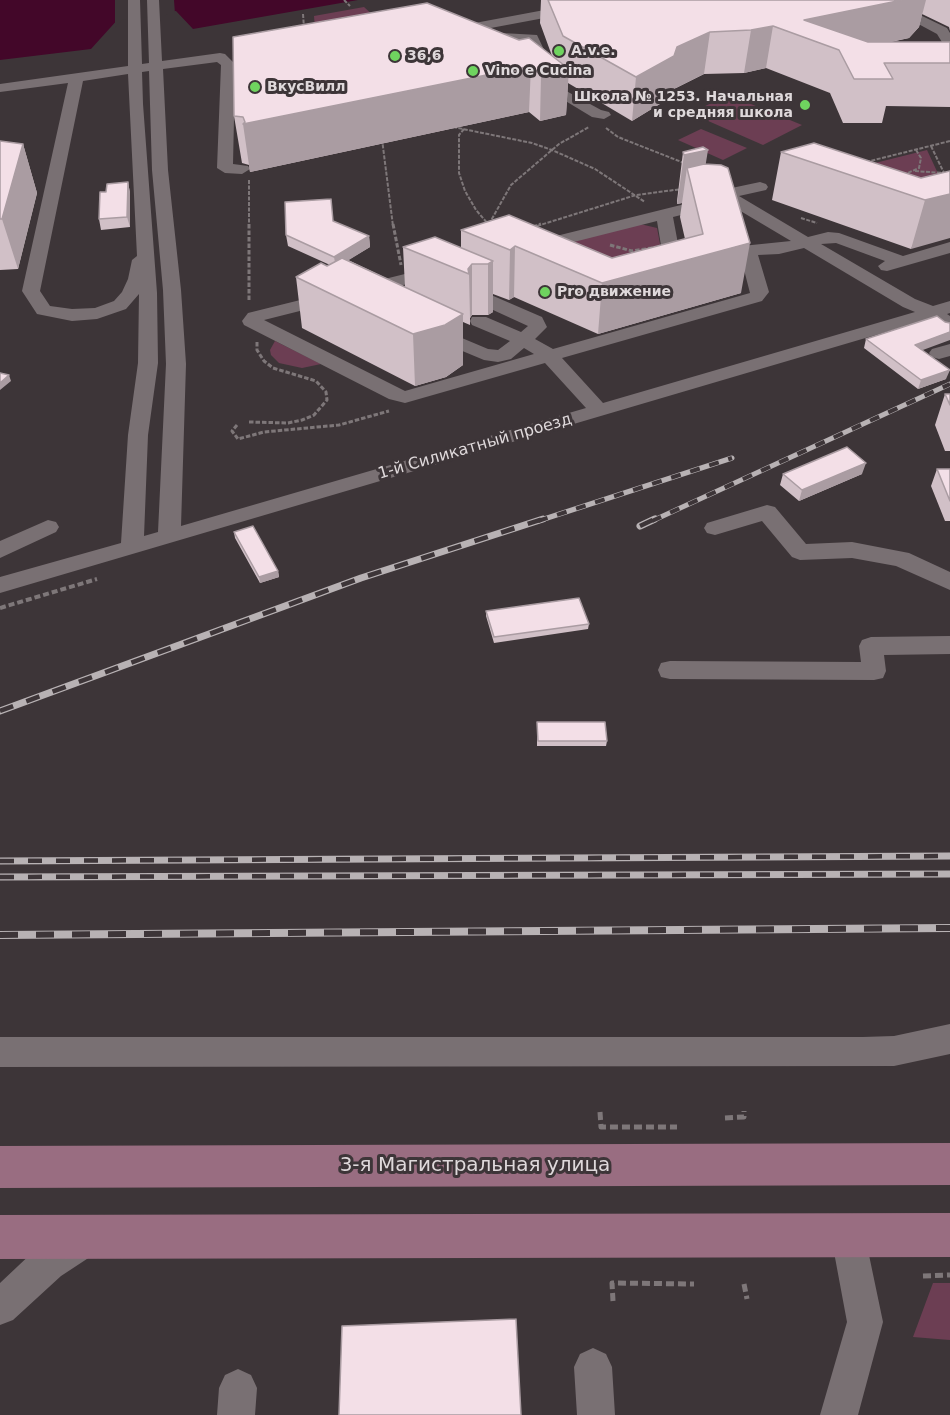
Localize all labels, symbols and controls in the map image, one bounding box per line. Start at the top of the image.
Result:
place label: A.v.e. [571,43,616,59]
marker: A.v.e. [552,44,566,58]
place label: 36,6 [407,48,442,64]
marker: 36,6 [388,49,402,63]
place label: Vino e Cucina [485,63,592,79]
marker: Vino e Cucina [466,64,480,78]
place label: ВкусВилл [267,79,346,95]
marker: ВкусВилл [248,80,262,94]
place label: Школа № 1253. Начальная и средняя школа [574,89,793,122]
marker: Школа № 1253. Начальная и средняя школа [798,98,812,112]
place label: Pro движение [557,284,671,300]
marker: Pro движение [538,285,552,299]
street label: 1-й Силикатный проезд [376,410,574,484]
street label: 3-я Магистральная улица [340,1154,610,1178]

